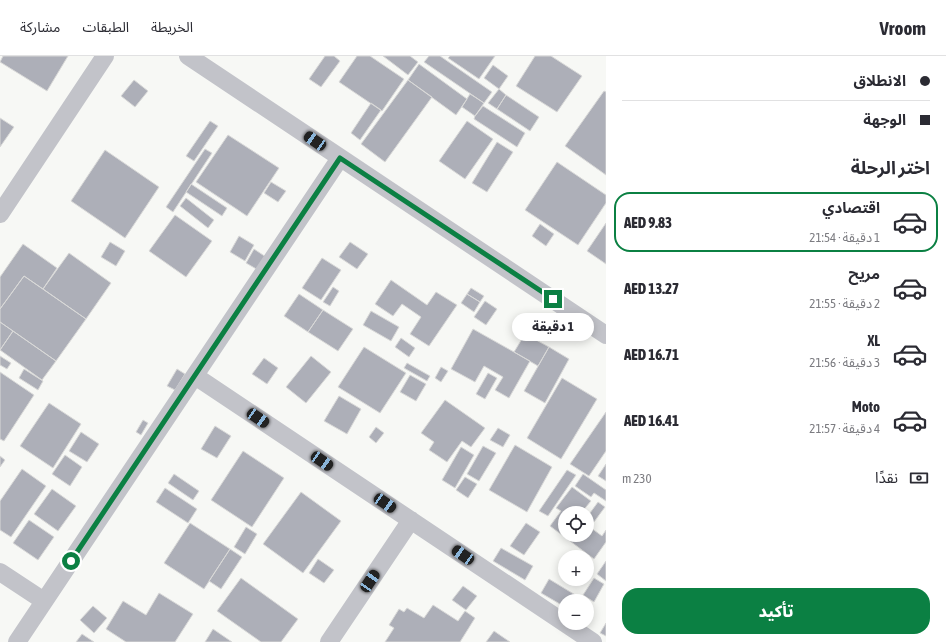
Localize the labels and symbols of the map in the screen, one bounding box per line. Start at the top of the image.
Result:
car [302,129,328,153]
route end [544,290,562,308]
callout: 1 دقيقة [512,313,594,341]
car [245,406,271,430]
car [309,449,335,473]
car [372,491,398,515]
car [450,543,476,567]
route start [62,552,80,570]
car [358,568,382,594]

